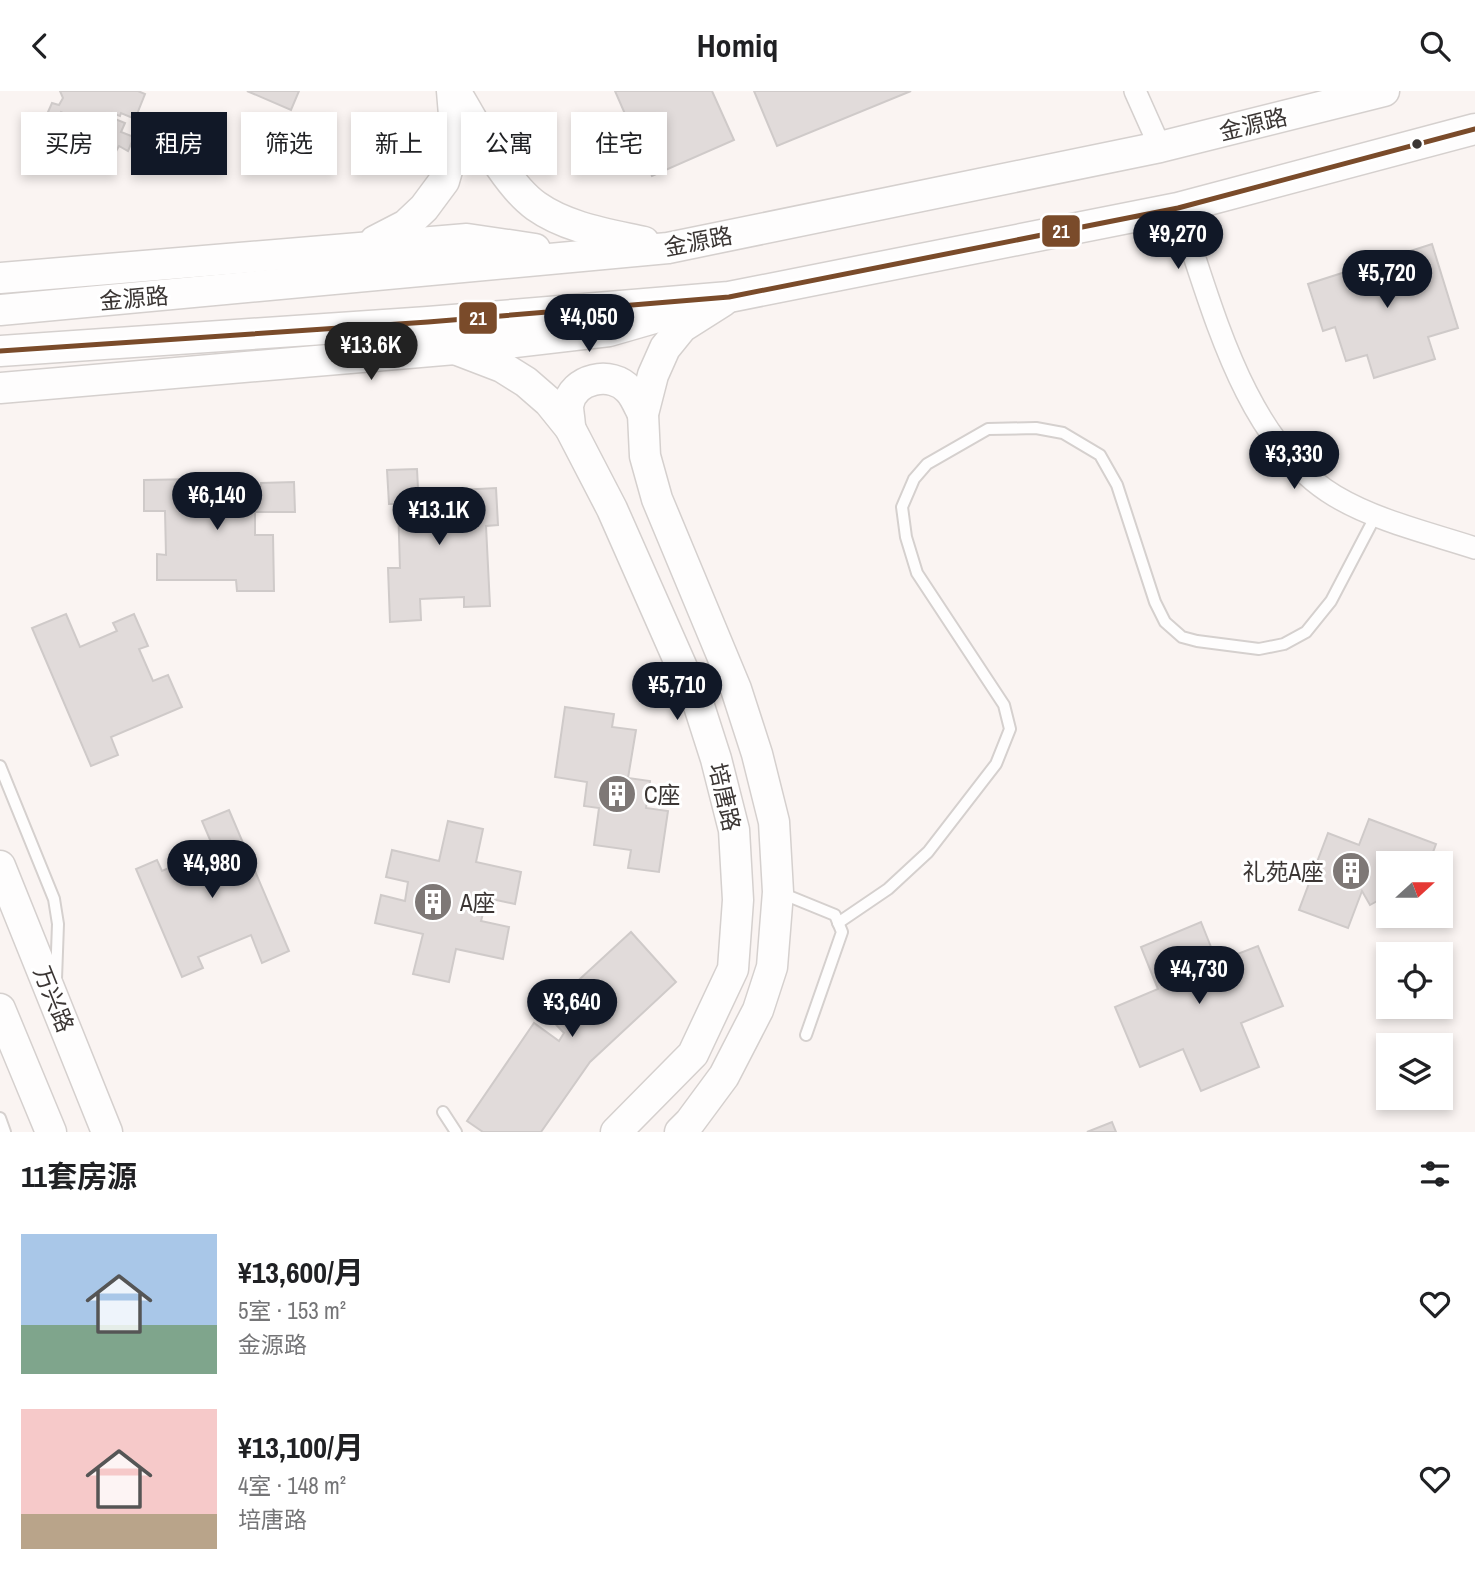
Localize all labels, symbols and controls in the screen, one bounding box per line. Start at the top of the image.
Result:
text: Homiq [697,24,778,67]
icon: back [21,27,59,65]
icon: search [1416,27,1454,65]
street label: 金源路 [1216,101,1290,147]
chip: 买房 [21,112,117,175]
chip: 租房 [131,112,227,175]
chip: 筛选 [241,112,337,175]
chip: 新上 [351,112,447,175]
chip: 公寓 [461,112,557,175]
chip: 住宅 [571,112,667,175]
unlabelled marker [1410,137,1424,151]
pin: ¥9,270 [1121,211,1235,271]
line badge: 21 [1041,214,1081,248]
text: 21 [1052,218,1070,244]
text: ¥9,270 [1149,218,1207,249]
street label: 金源路 [661,219,735,263]
pin: ¥5,720 [1330,251,1444,310]
text: ¥5,720 [1358,257,1416,288]
street label: 金源路 [98,280,170,316]
pin: ¥4,050 [532,295,646,354]
line badge: 21 [458,301,498,335]
text: ¥4,050 [560,301,618,332]
text: 21 [469,305,487,331]
pin: ¥13.6K [314,323,428,382]
text: ¥13.6K [341,329,401,360]
pin: ¥3,330 [1237,431,1351,491]
text: ¥3,330 [1265,438,1323,469]
pin: ¥6,140 [160,473,274,532]
text: ¥6,140 [188,479,246,510]
pin: ¥13.1K [382,487,496,547]
text: ¥13.1K [409,494,469,525]
pin: ¥5,710 [620,663,734,722]
text: ¥5,710 [648,669,706,700]
street label: 培唐路 [702,760,748,834]
building icon: C座 [596,773,638,815]
place label: C座 [644,779,681,810]
pin: ¥4,980 [155,841,269,900]
text: ¥4,980 [183,847,241,878]
building icon: 礼苑A座 [1330,850,1372,892]
north arrow [1376,851,1452,927]
map controls [1376,851,1453,1110]
place label: 礼苑A座 [1242,856,1324,887]
building icon: A座 [412,881,454,923]
place label: A座 [459,887,496,918]
button: locate [1376,942,1453,1019]
pin: ¥4,730 [1142,947,1256,1006]
text: ¥4,730 [1170,953,1228,984]
street label: 万兴路 [27,961,81,1037]
pin: ¥3,640 [515,979,629,1039]
text: ¥3,640 [543,986,601,1017]
button: layers [1376,1033,1453,1110]
icon: filters [1416,1155,1454,1193]
text: 11套房源 [21,1156,137,1196]
text: ¥13,600/月 [238,1252,364,1292]
icon: home [77,1262,161,1346]
icon: heart [1416,1285,1454,1323]
text: 5室 · 153 m² [238,1295,346,1326]
text: 金源路 [238,1329,307,1360]
text: ¥13,100/月 [238,1427,364,1467]
icon: home [77,1437,161,1521]
icon: heart [1416,1460,1454,1498]
text: 4室 · 148 m² [238,1470,346,1501]
text: 培唐路 [238,1504,307,1535]

